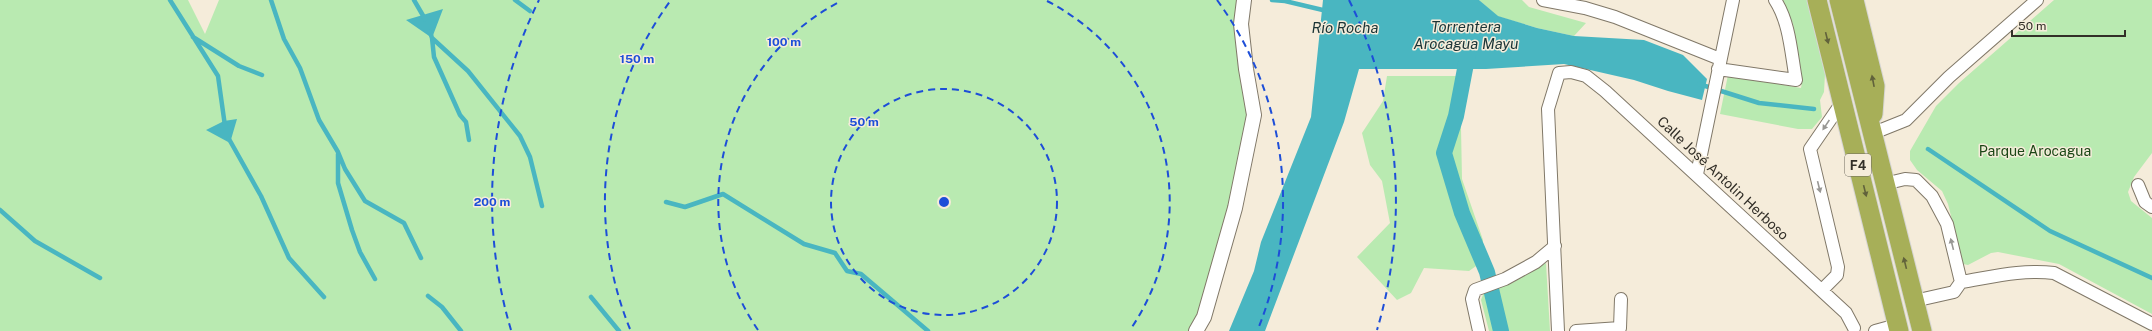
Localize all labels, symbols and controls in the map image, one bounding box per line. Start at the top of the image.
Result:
scale bar [2012,12,2125,38]
water label: Torrentera Arocagua Mayu [1414,18,1518,52]
water label: Río Rocha [1312,19,1378,36]
text: 50 m [2018,19,2046,33]
one-way arrow [1824,32,1830,44]
text: 100 m [767,35,801,49]
text: 150 m [620,52,654,66]
one-way arrow [1870,75,1876,87]
street label: Calle José Antolin Herboso [1654,113,1792,243]
text: 50 m [849,115,879,129]
one-way arrow [1822,120,1830,130]
park label: Parque Arocagua [1979,143,2091,159]
road number: F4 [1845,154,1871,176]
one-way arrow [1816,181,1822,193]
one-way arrow [1862,185,1868,197]
text: 200 m [474,195,510,209]
centre of rings [937,195,951,209]
one-way arrow [1949,238,1955,250]
one-way arrow [1901,257,1907,270]

